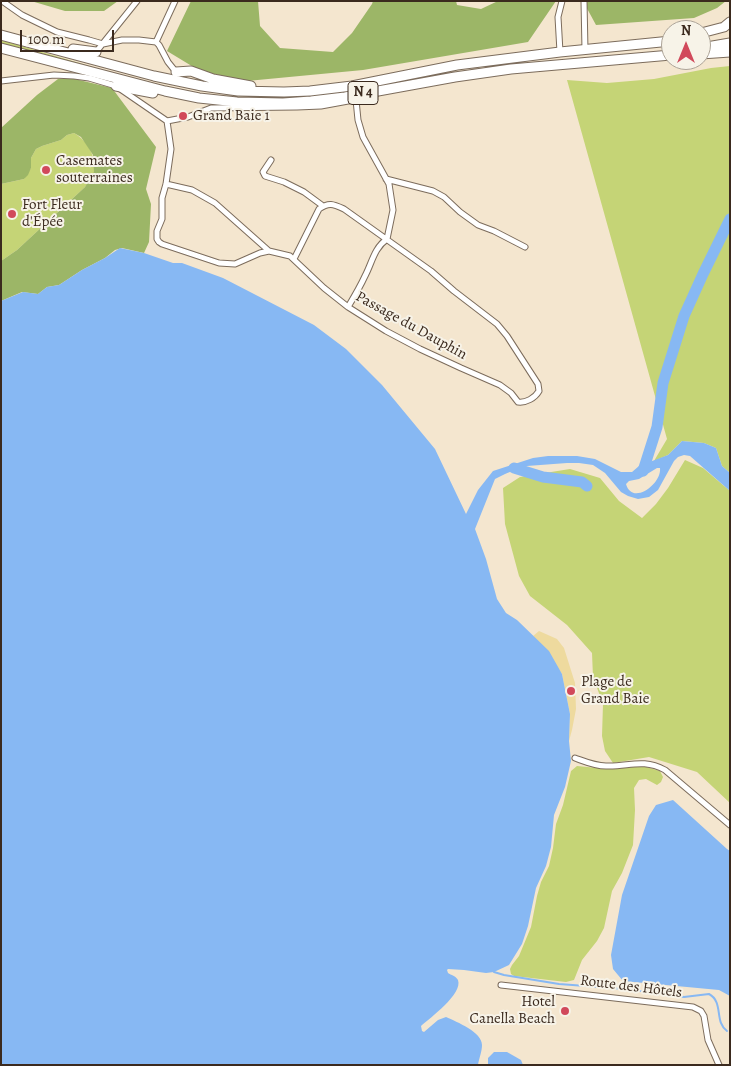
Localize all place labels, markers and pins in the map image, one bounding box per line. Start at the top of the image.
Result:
place label: Grand Baie 1 [193,107,270,125]
marker: Grand Baie 1 [177,110,189,122]
place label: Casemates souterraines [56,152,133,187]
marker: Casemates souterraines [40,164,52,176]
place label: Fort Fleur d'Épée [22,196,82,231]
marker: Fort Fleur d'Épée [6,208,18,220]
place label: Plage de Grand Baie [581,673,649,708]
marker: Plage de Grand Baie [565,685,577,697]
place label: Hotel Canella Beach [470,993,555,1028]
marker: Hotel Canella Beach [559,1005,571,1017]

